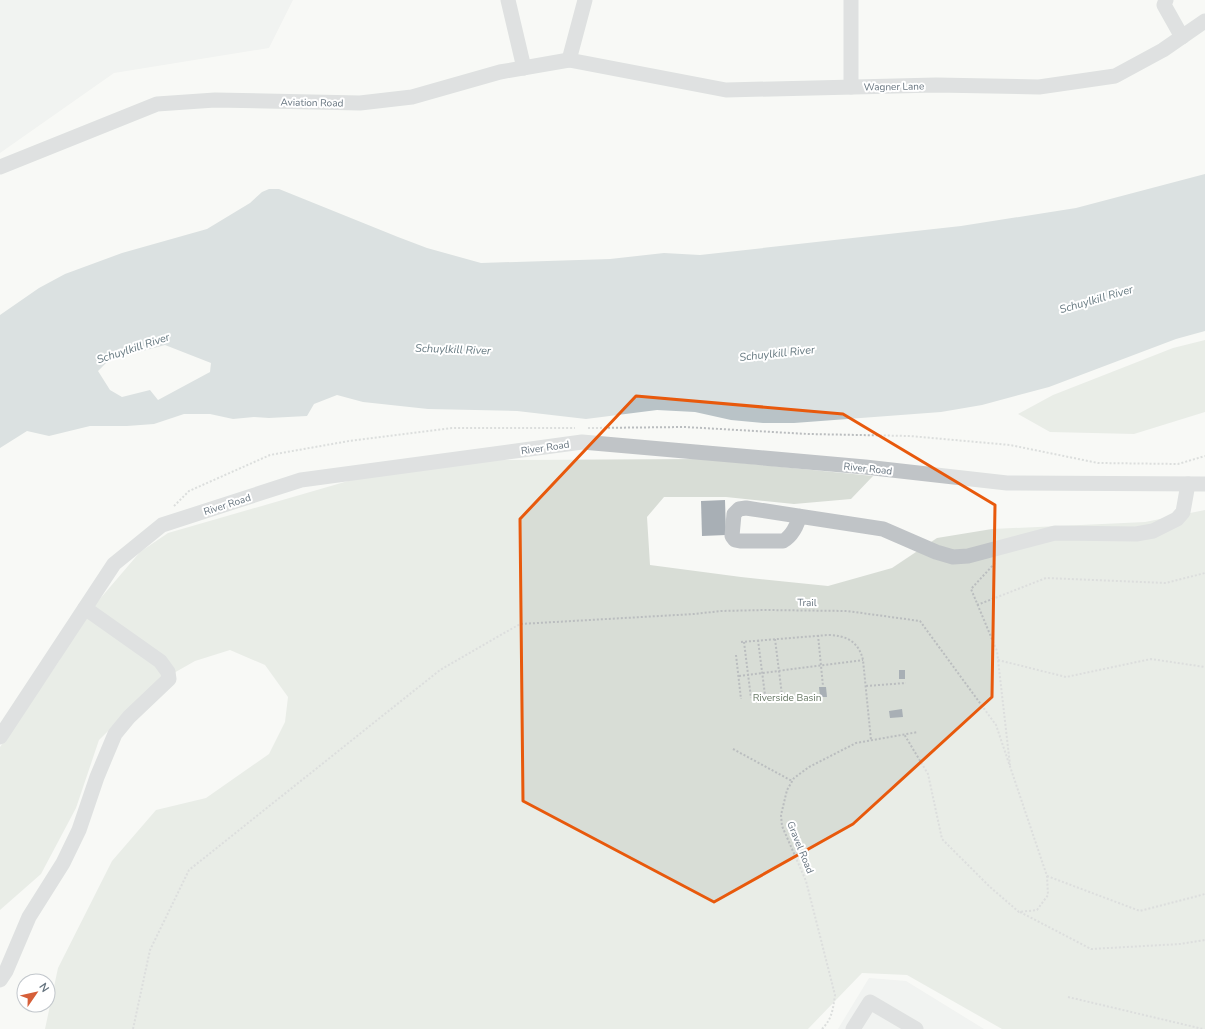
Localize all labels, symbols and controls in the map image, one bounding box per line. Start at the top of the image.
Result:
street label: Wagner Lane [864,79,924,95]
street label: Aviation Road [281,95,344,111]
water label: Schuylkill River [1058,282,1136,317]
water label: Schuylkill River [95,329,173,367]
water label: Schuylkill River [415,341,492,358]
water label: Schuylkill River [739,342,817,365]
street label: River Road [520,438,570,458]
street label: River Road [843,459,893,479]
street label: River Road [202,491,253,519]
street label: Trail [797,596,817,610]
park label: Riverside Basin [753,691,821,705]
street label: Gravel Road [783,819,817,876]
north arrow [16,973,56,1013]
text: N [35,980,52,995]

